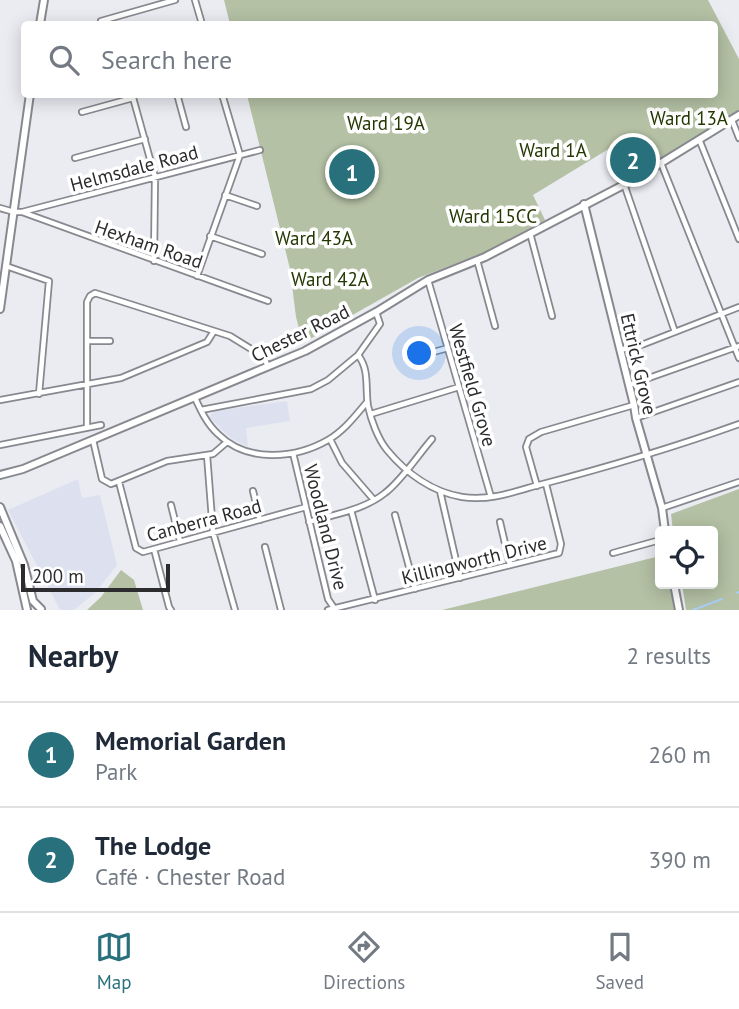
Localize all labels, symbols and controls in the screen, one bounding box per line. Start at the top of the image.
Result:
search box [21,21,718,98]
icon: search [45,41,83,79]
text: Search here [101,43,232,76]
park label: Ward 13A [650,106,728,130]
park label: Ward 19A [347,111,425,135]
pin: 2 [610,134,656,186]
park label: Ward 1A [519,138,587,162]
street label: Helmsdale Road [67,139,201,197]
pin: 1 [329,146,375,198]
park label: Ward 15CC [449,204,537,228]
street label: Hexham Road [92,214,206,274]
park label: Ward 43A [275,226,353,250]
park label: Ward 42A [291,267,369,291]
street label: Chester Road [247,299,353,367]
street label: Ettrick Grove [616,311,662,417]
street label: Westfield Grove [444,321,502,449]
your location [402,336,436,370]
street label: Woodland Drive [299,462,353,592]
street label: Canberra Road [144,493,264,547]
map controls [655,526,718,589]
button: locate [655,526,718,589]
street label: Killingworth Drive [399,530,549,590]
scale bar [21,561,170,593]
text: 200 m [32,564,84,588]
text: Nearby [28,636,118,675]
text: 2 results [627,641,711,670]
text: Memorial Garden [95,724,286,757]
text: 1 [44,740,58,769]
text: 260 m [649,740,711,769]
text: Park [95,757,137,786]
text: The Lodge [95,829,211,862]
text: 2 [44,845,58,874]
text: 390 m [649,845,711,874]
text: Café · Chester Road [95,862,285,891]
tab: Map [95,928,133,994]
tab: Directions [323,928,405,994]
tab: Saved [596,928,644,994]

